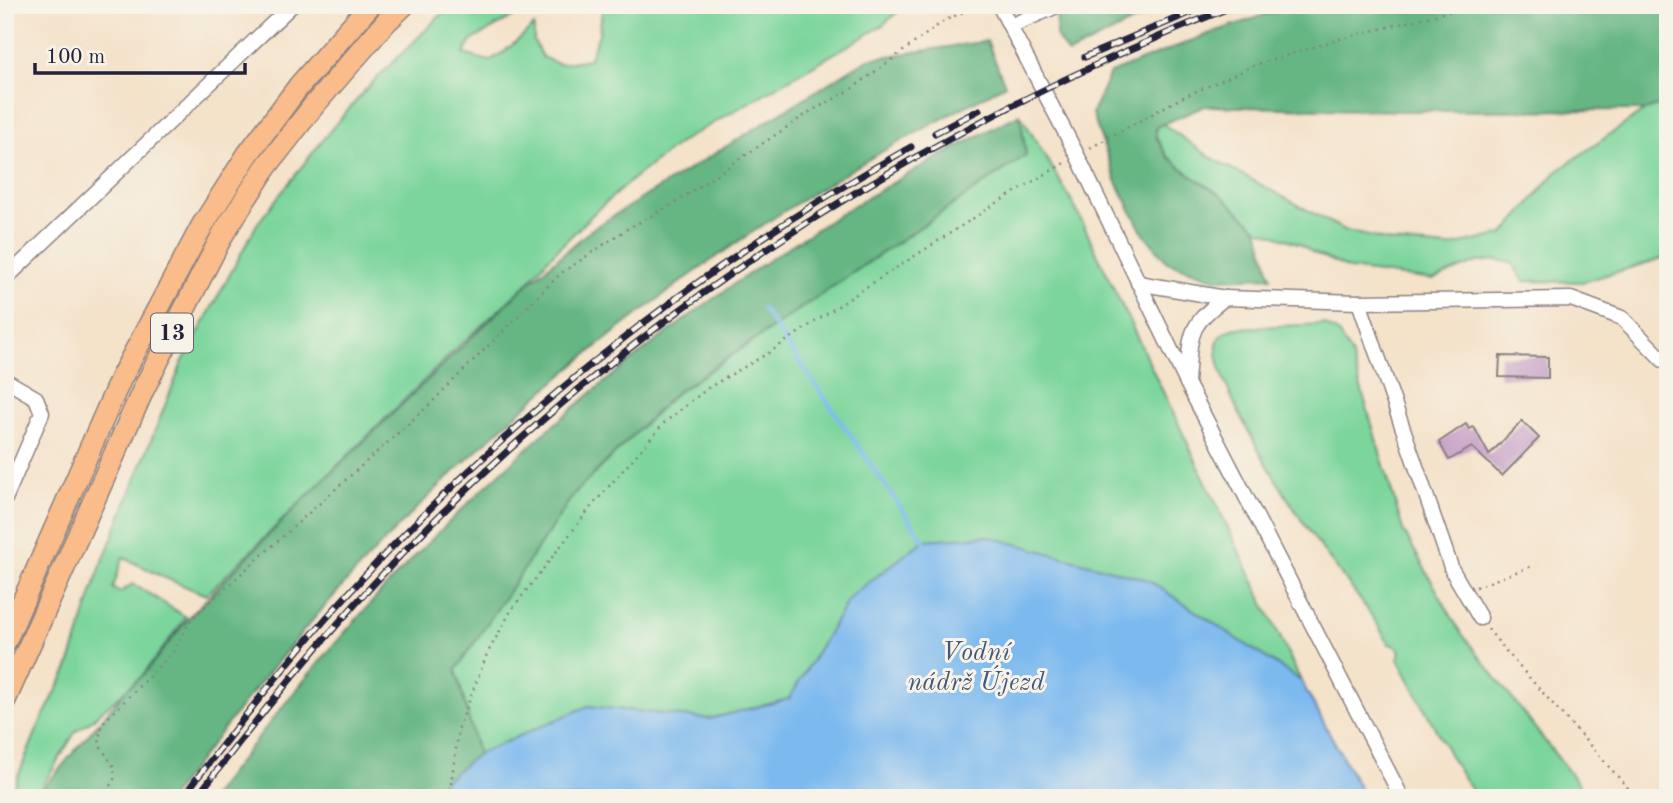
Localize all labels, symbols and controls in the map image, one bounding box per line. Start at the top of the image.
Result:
scale bar [35,32,245,76]
text: 100 m [46,47,105,68]
road number: 13 [151,314,193,352]
water label: Vodní nádrž Újezd [907,640,1045,696]

